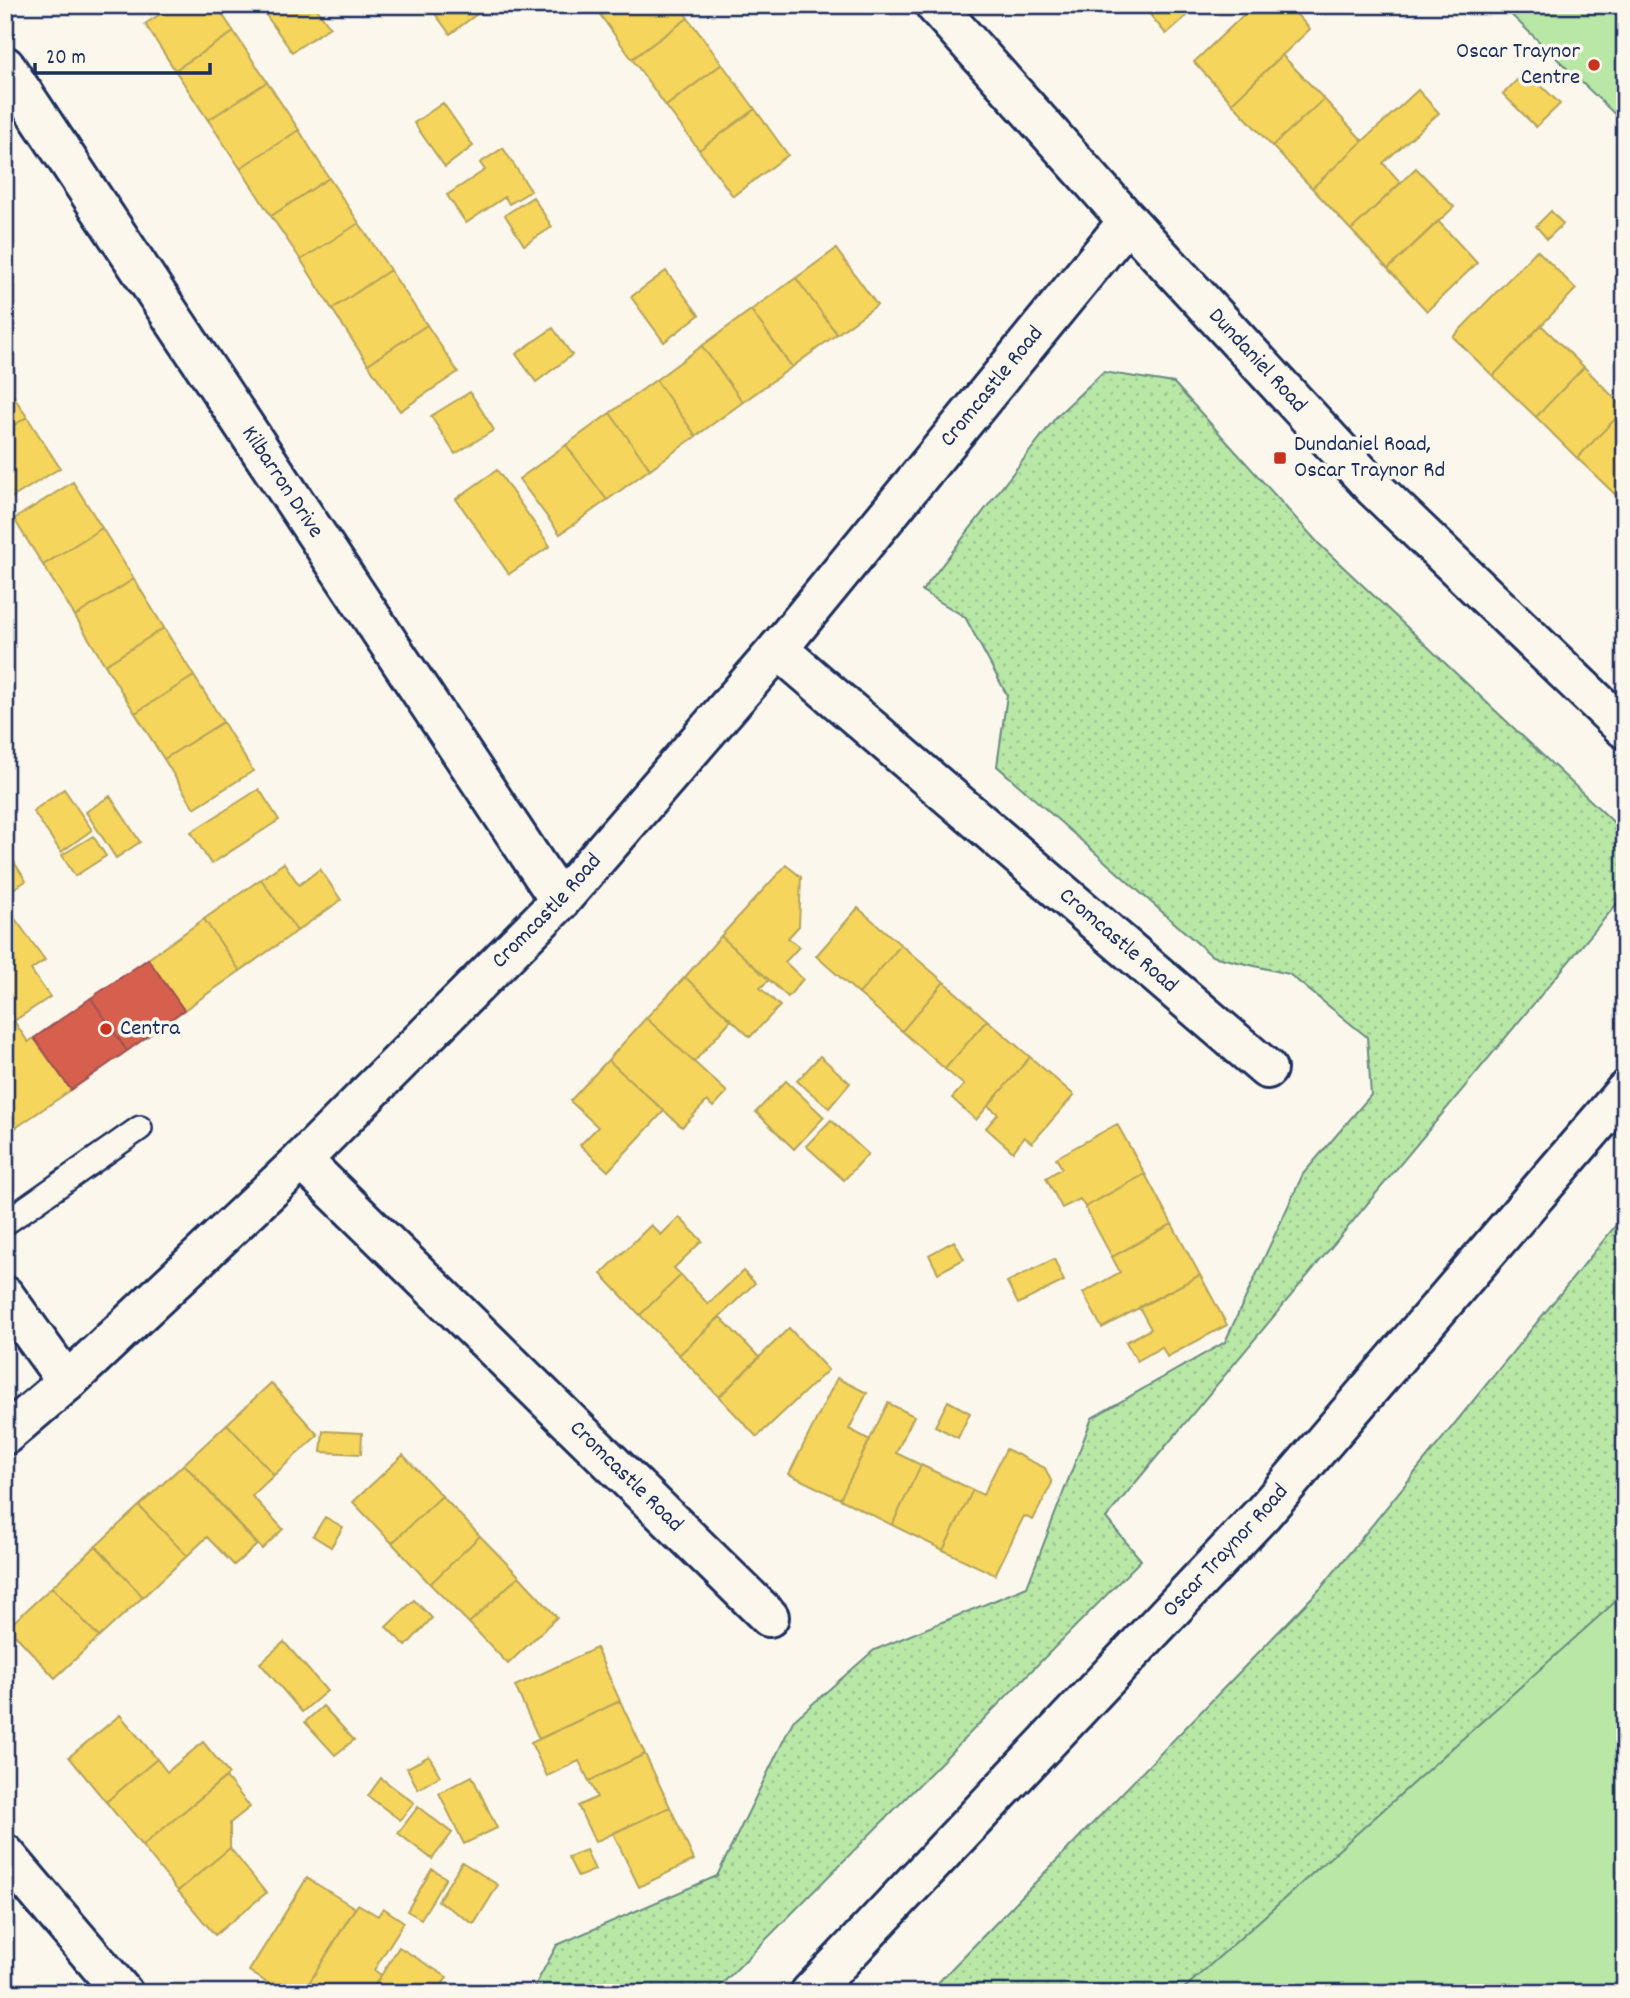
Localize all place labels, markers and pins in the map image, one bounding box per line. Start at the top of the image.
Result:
place label: Oscar Traynor Centre [1456,36,1580,95]
marker: Oscar Traynor Centre [1586,57,1602,73]
place label: Dundaniel Road, Oscar Traynor Rd [1294,429,1445,488]
marker: Dundaniel Road, Oscar Traynor Rd [1272,450,1288,466]
place label: Centra [120,1013,181,1046]
marker: Centra [98,1021,114,1037]

